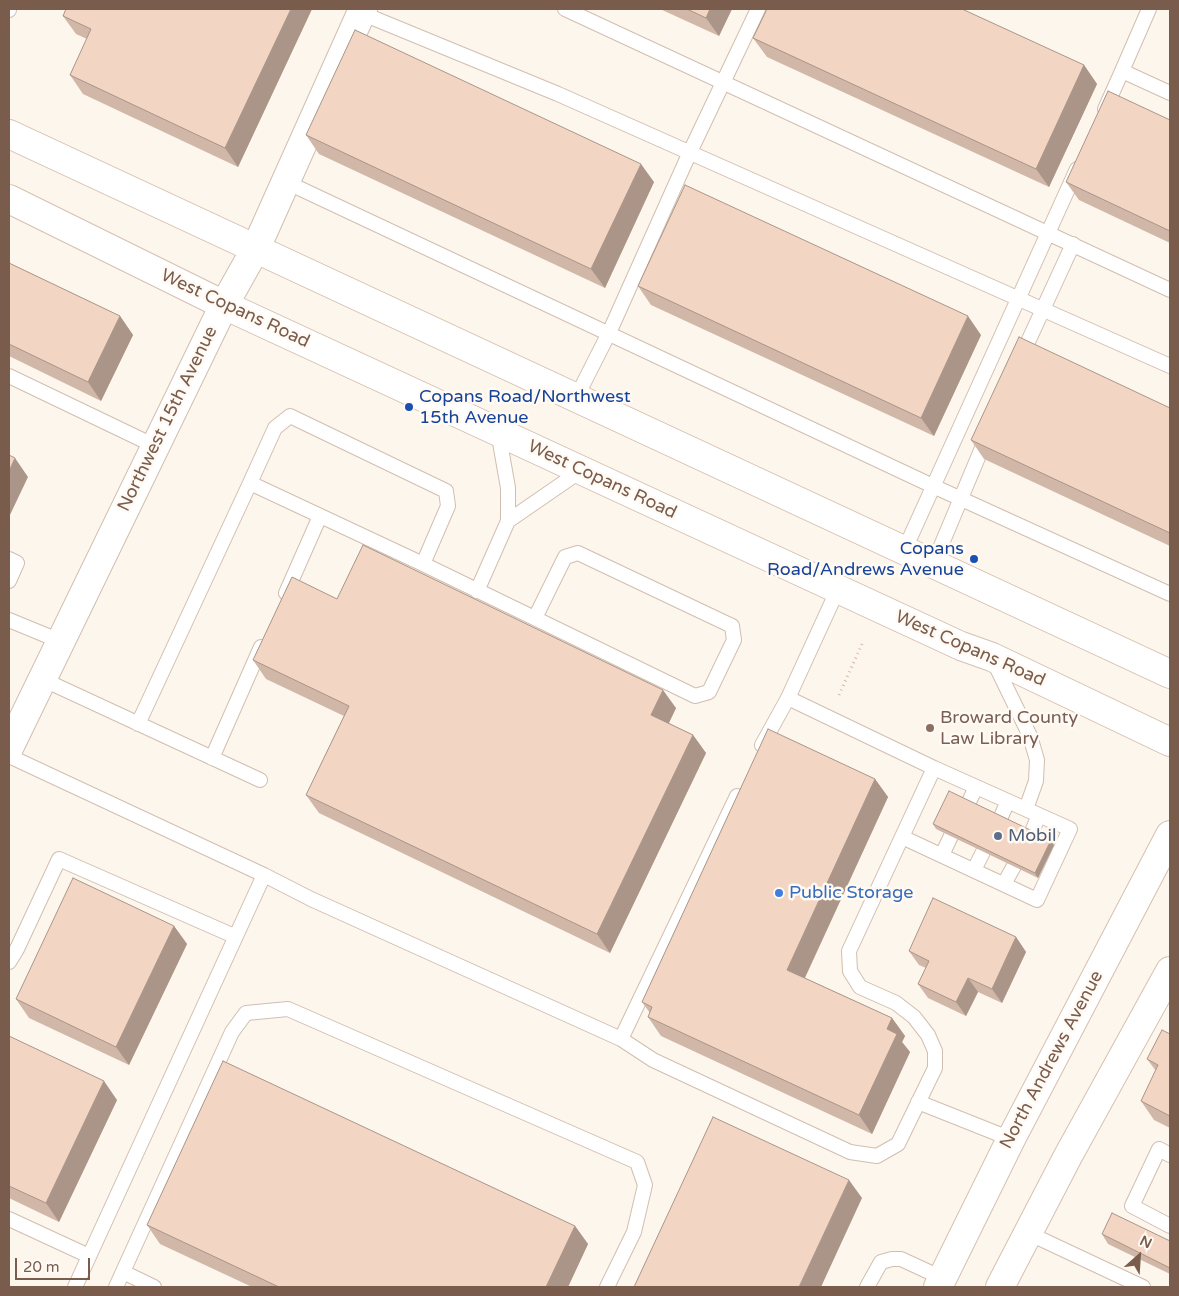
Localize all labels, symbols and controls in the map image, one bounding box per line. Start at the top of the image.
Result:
street label: West Copans Road [157,265,313,353]
street label: Northwest 15th Avenue [114,323,222,515]
place label: Copans Road/Northwest 15th Avenue [419,386,631,428]
marker: Copans Road/Northwest 15th Avenue [403,401,415,413]
street label: West Copans Road [524,436,680,524]
place label: Copans Road/Andrews Avenue [767,538,964,580]
marker: Copans Road/Andrews Avenue [968,553,980,565]
street label: West Copans Road [892,606,1048,692]
place label: Broward County Law Library [940,707,1078,750]
marker: Broward County Law Library [924,722,936,734]
place label: Mobil [1008,825,1056,847]
marker: Mobil [992,830,1004,842]
place label: Public Storage [789,882,913,904]
marker: Public Storage [773,887,785,899]
street label: North Andrews Avenue [996,967,1108,1153]
north arrow [1114,1231,1164,1281]
text: N [1137,1232,1155,1252]
scale bar [18,1248,92,1280]
text: 20 m [23,1258,60,1276]

